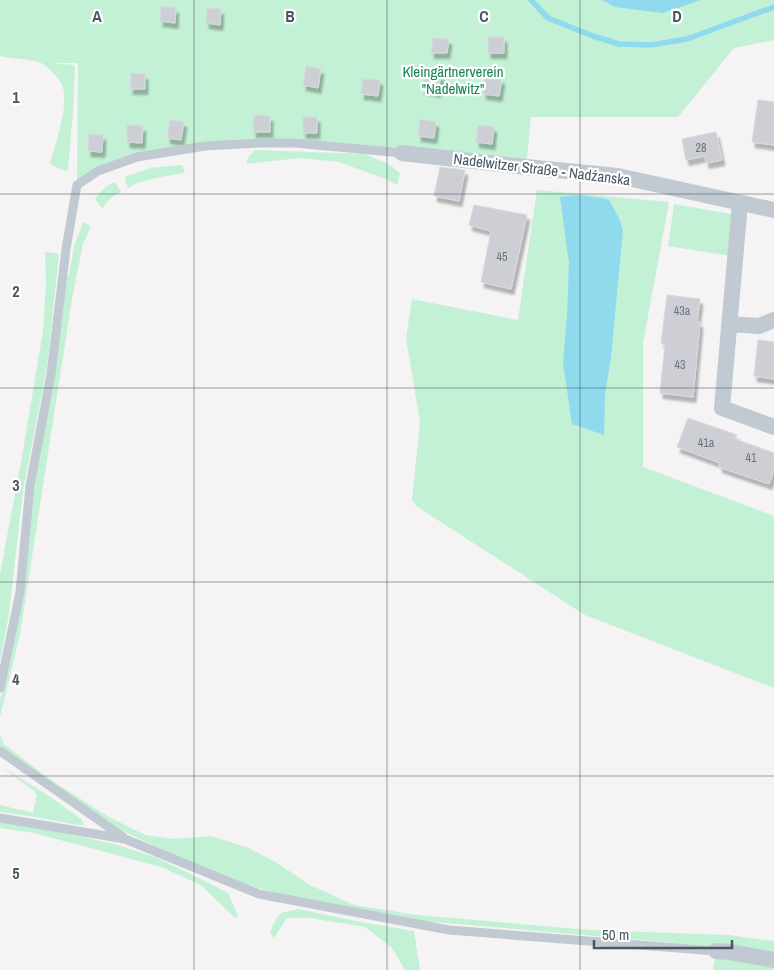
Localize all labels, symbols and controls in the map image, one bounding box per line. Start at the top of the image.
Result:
text: A [92,5,102,27]
text: B [285,5,295,27]
text: C [479,5,489,27]
text: D [672,5,682,27]
park label: Kleingärtnerverein "Nadelwitz" [402,61,504,99]
text: 1 [12,86,20,108]
house number: 28 [696,140,706,156]
street label: Nadelwitzer Straße - Nadźanska [453,148,632,190]
house number: 45 [497,249,508,265]
text: 2 [12,280,20,302]
house number: 43a [674,303,691,319]
house number: 43 [675,357,685,373]
house number: 41a [698,435,715,451]
house number: 41 [746,450,757,466]
text: 3 [12,474,20,496]
text: 4 [12,668,20,690]
text: 5 [12,862,20,884]
scale bar [594,918,732,950]
text: 50 m [602,924,629,945]

